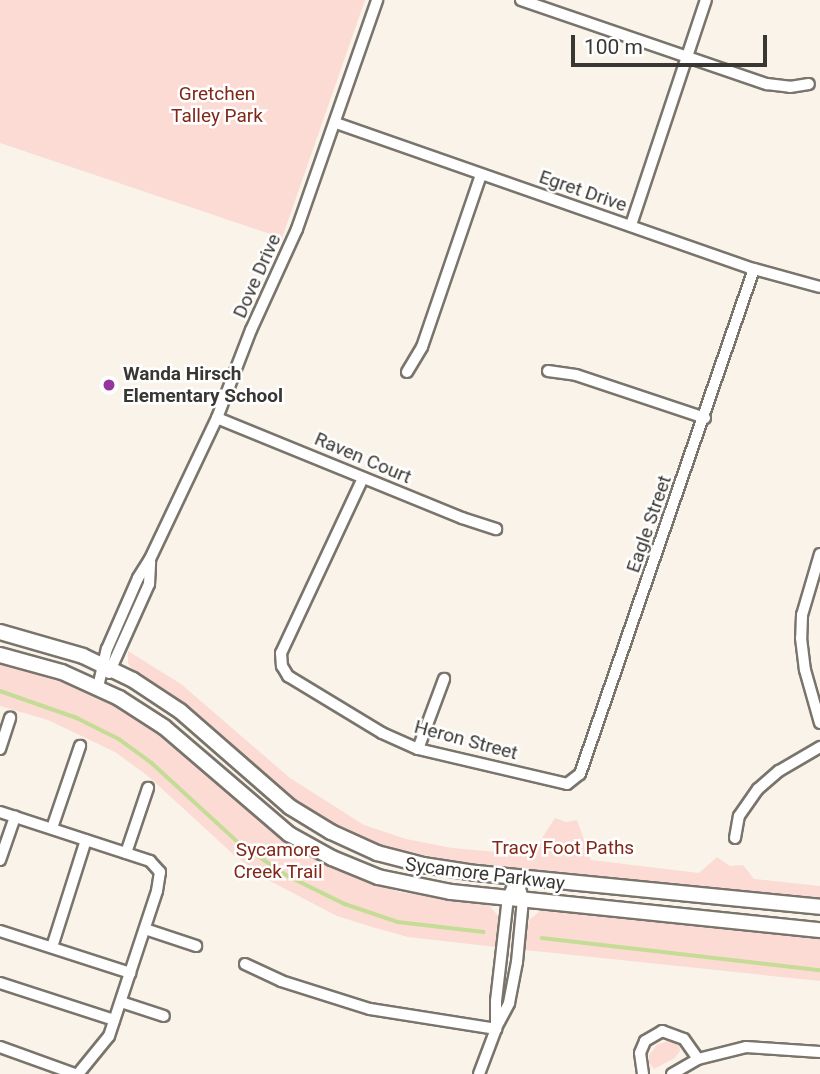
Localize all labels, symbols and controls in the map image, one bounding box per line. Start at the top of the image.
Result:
scale bar [575,21,771,65]
text: 100 m [584,35,643,59]
park label: Gretchen Talley Park [171,83,263,127]
street label: Egret Drive [536,165,630,217]
street label: Dove Drive [228,230,286,322]
place label: Wanda Hirsch Elementary School [123,363,283,407]
marker: Wanda Hirsch Elementary School [101,377,117,393]
street label: Raven Court [311,427,415,489]
street label: Eagle Street [622,472,676,576]
street label: Heron Street [412,715,520,765]
park label: Tracy Foot Paths [492,837,634,859]
park label: Sycamore Creek Trail [233,839,323,883]
street label: Sycamore Parkway [404,853,566,895]

